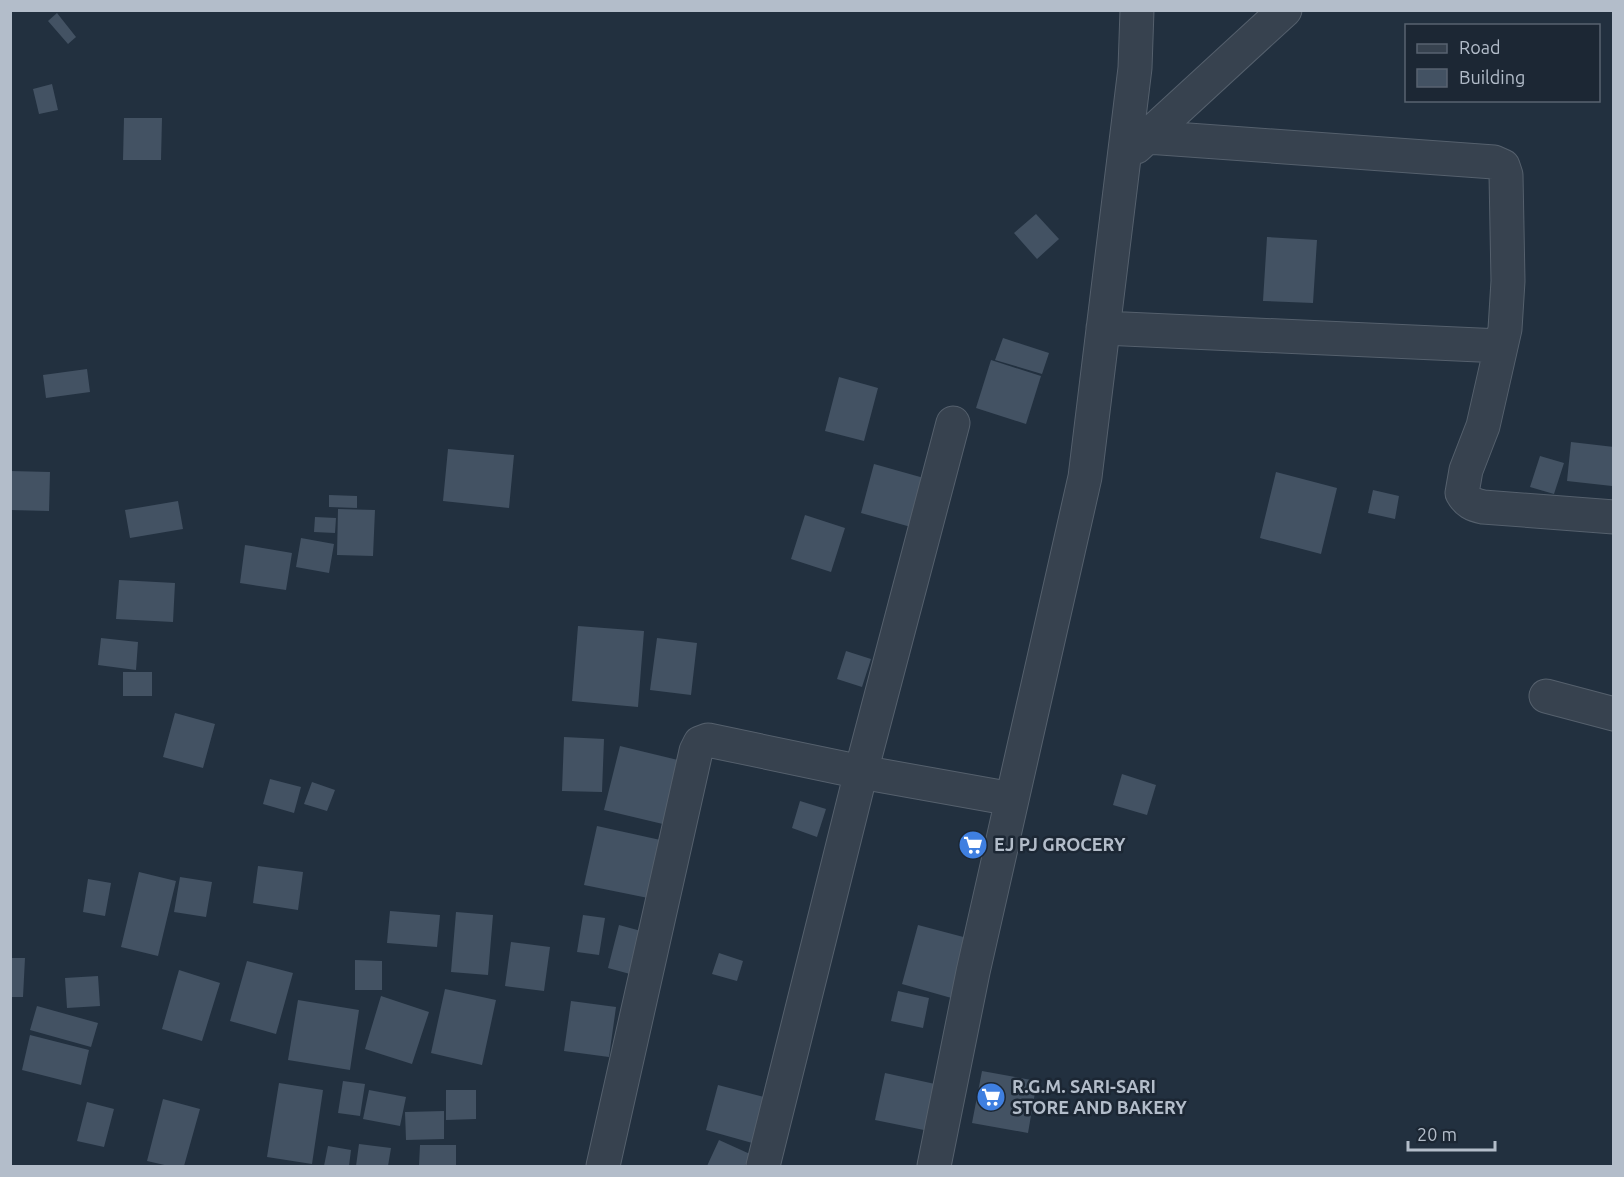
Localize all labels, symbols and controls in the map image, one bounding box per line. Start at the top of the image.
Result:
legend [1405,24,1600,102]
text: Road [1459,37,1501,57]
text: Building [1459,67,1525,87]
supermarket icon: EJ PJ GROCERY [957,829,989,861]
place label: EJ PJ GROCERY [994,834,1126,854]
place label: R.G.M. SARI-SARI STORE AND BAKERY [1012,1076,1187,1117]
supermarket icon: R.G.M. SARI-SARI STORE AND BAKERY [975,1081,1007,1113]
scale bar [1408,1114,1495,1152]
text: 20 m [1417,1124,1457,1144]

